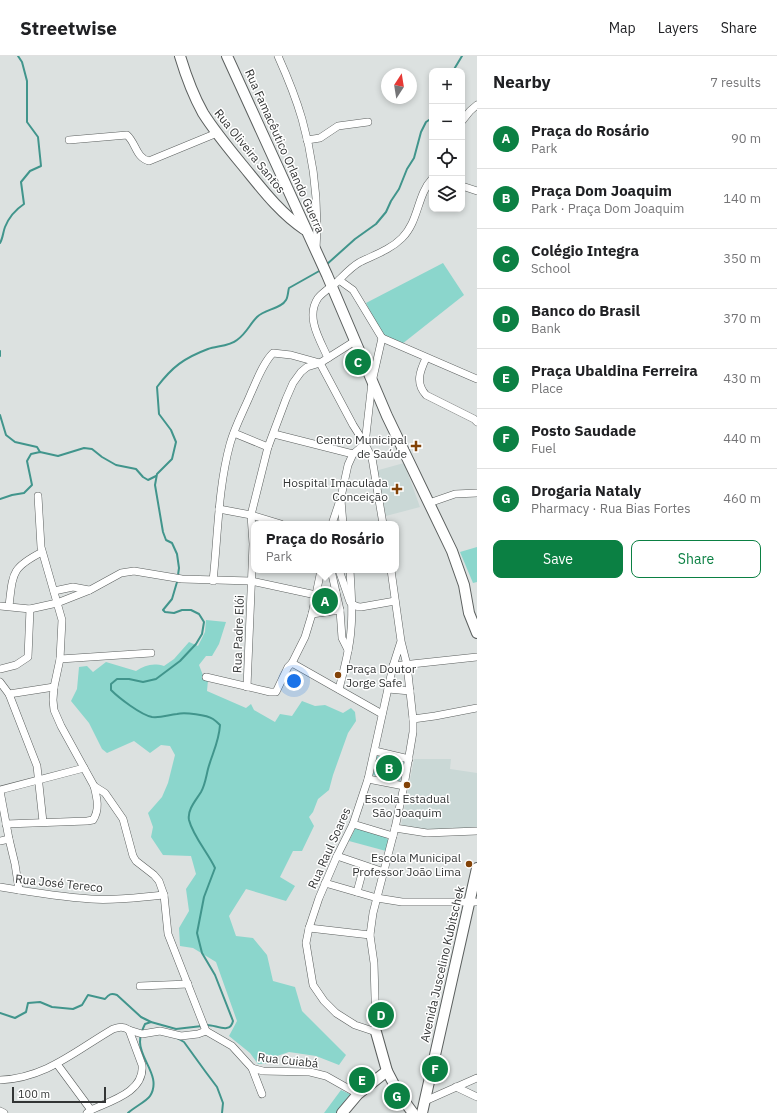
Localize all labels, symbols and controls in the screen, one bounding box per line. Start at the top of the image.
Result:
text: Streetwise [20,16,117,40]
text: Map [609,19,636,37]
text: Layers [658,19,699,37]
text: Share [721,19,757,37]
street label: Rua Famacêutico Orlando Guerra [242,67,328,236]
north arrow [381,68,417,104]
map controls [429,68,465,212]
button: + [429,68,465,104]
text: Nearby [493,71,551,93]
text: 7 results [710,74,761,91]
button: − [429,104,465,140]
street label: Rua Oliveira Santos [211,106,289,196]
text: Praça do Rosário [531,121,649,140]
text: A [502,130,510,147]
text: 90 m [731,130,761,147]
button: locate [429,140,465,176]
text: Park [531,140,557,157]
button: layers [429,176,465,212]
text: Praça Dom Joaquim [531,181,672,200]
text: B [502,190,510,207]
text: 140 m [723,190,761,207]
text: Park · Praça Dom Joaquim [531,200,684,217]
text: Colégio Integra [531,241,639,260]
text: C [502,250,510,267]
text: 350 m [723,250,761,267]
text: School [531,260,571,277]
text: Banco do Brasil [531,301,640,320]
text: D [501,310,511,327]
text: 370 m [723,310,761,327]
text: Bank [531,320,561,337]
pin: C [345,347,371,377]
text: Praça Ubaldina Ferreira [531,361,698,380]
text: E [502,370,510,387]
text: 430 m [723,370,761,387]
text: Place [531,380,563,397]
text: Posto Saudade [531,421,636,440]
text: F [502,430,510,447]
text: 440 m [723,430,761,447]
place label: Centro Municipal de Saúde [316,432,407,461]
marker: Centro Municipal de Saúde [410,440,422,452]
text: Fuel [531,440,556,457]
place label: Hospital Imaculada Conceição [283,475,389,504]
text: Drogaria Nataly [531,481,641,500]
marker: Hospital Imaculada Conceição [391,483,403,495]
text: G [501,490,511,507]
text: 460 m [723,490,761,507]
text: Pharmacy · Rua Bias Fortes [531,500,690,517]
popup [251,521,399,573]
text: Praça do Rosário [266,529,384,548]
button: Save [493,540,623,578]
button: Share [631,540,761,578]
text: Park [266,548,292,565]
pin: A [312,586,338,616]
street label: Rua Padre Elói [229,595,247,673]
place label: Praça Doutor Jorge Safe [346,661,417,690]
marker: Praça Doutor Jorge Safe [333,670,343,680]
your location [284,671,304,691]
pin: B [376,753,402,783]
marker: Escola Estadual São Joaquim [402,780,412,790]
place label: Escola Estadual São Joaquim [365,791,449,820]
street label: Rua Raul Soares [304,805,354,891]
place label: Escola Municipal Professor João Lima [352,850,462,879]
marker: Escola Municipal Professor João Lima [464,859,474,869]
street label: Rua José Tereco [14,871,104,895]
street label: Avenida Juscelino Kubitschek [417,884,467,1044]
pin: D [368,1000,394,1030]
street label: Rua Cuiabá [257,1049,320,1071]
pin: F [422,1054,448,1084]
pin: E [349,1065,375,1095]
pin: G [384,1081,410,1111]
scale bar [12,1085,106,1104]
text: 100 m [18,1087,50,1101]

